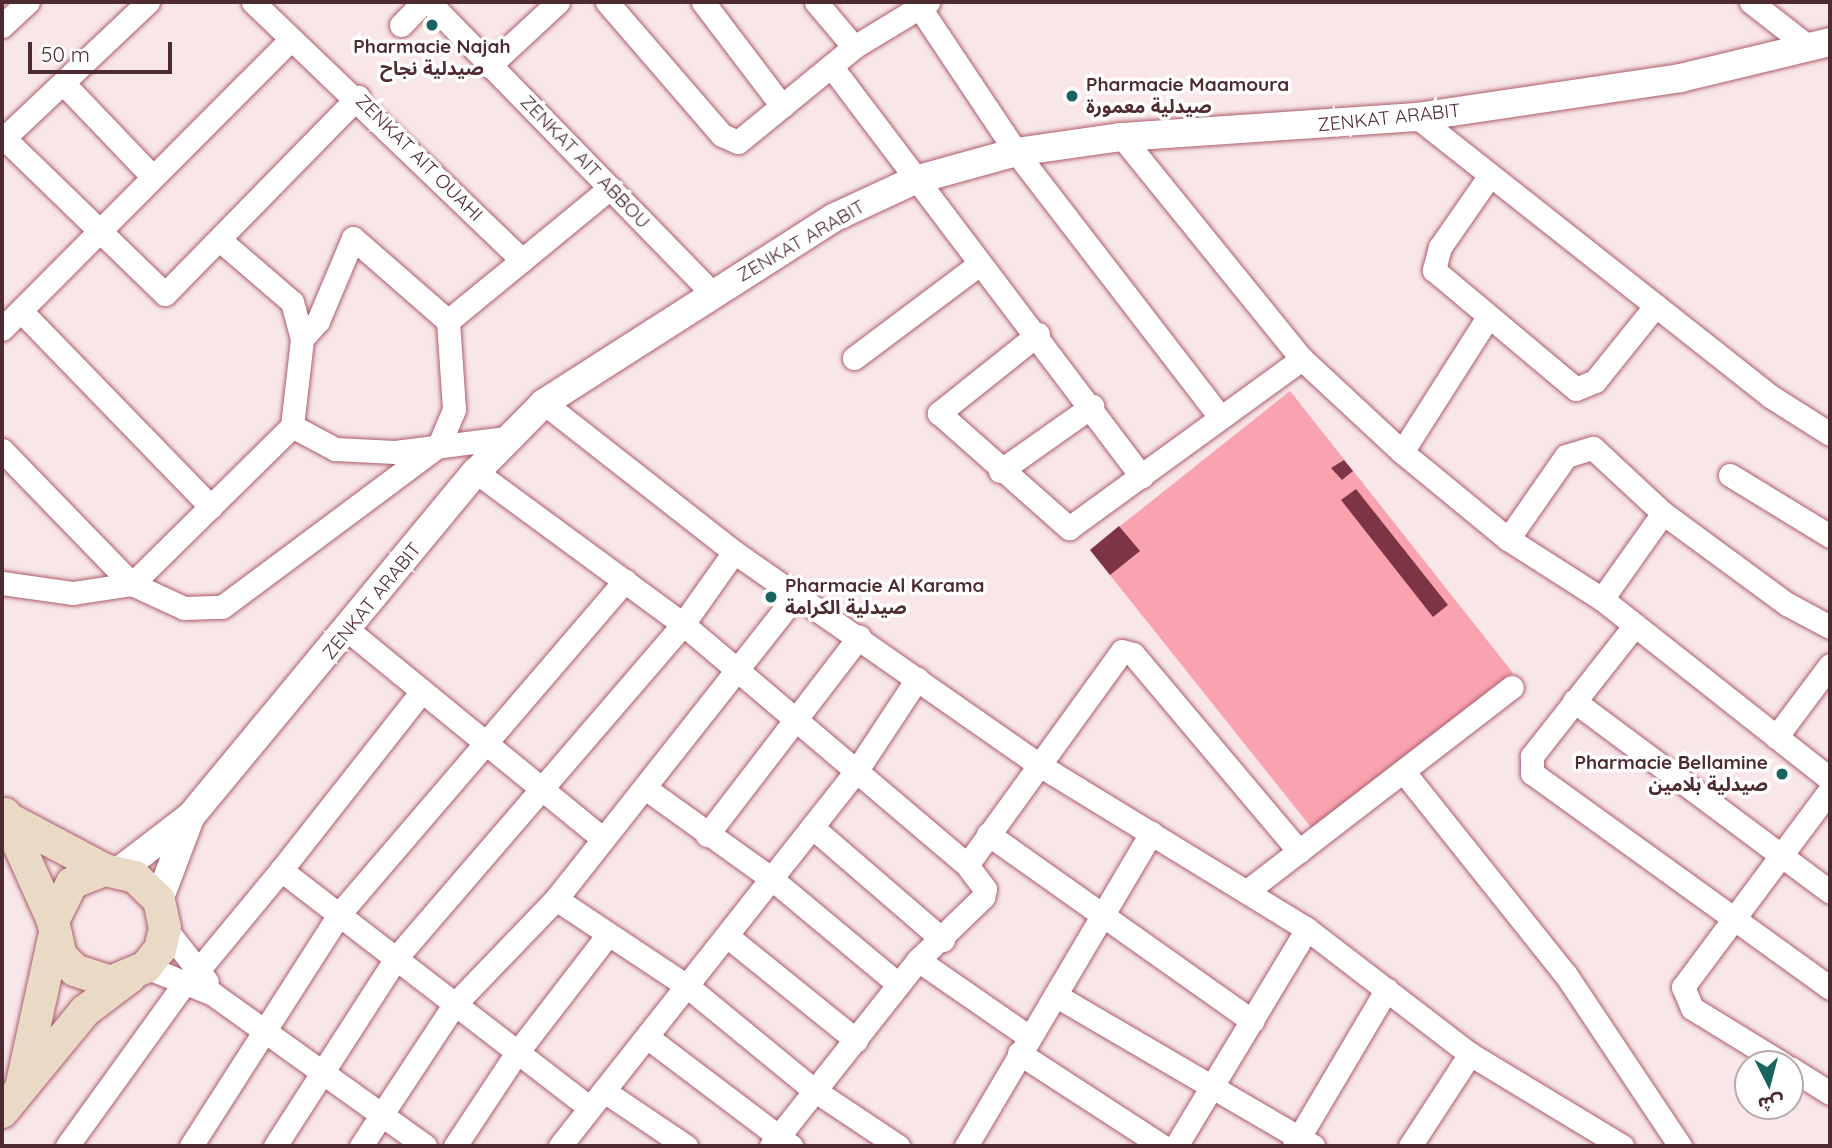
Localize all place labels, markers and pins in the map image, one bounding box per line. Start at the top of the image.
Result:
marker: Pharmacie Najah صيدلية نجاح [424,17,440,33]
place label: Pharmacie Najah صيدلية نجاح [353,36,511,80]
place label: Pharmacie Maamoura صيدلية معمورة [1086,74,1289,118]
marker: Pharmacie Maamoura صيدلية معمورة [1064,88,1080,104]
place label: Pharmacie Al Karama صيدلية الكرامة [785,575,984,619]
marker: Pharmacie Al Karama صيدلية الكرامة [763,589,779,605]
place label: Pharmacie Bellamine صيدلية بلامين [1575,752,1768,796]
marker: Pharmacie Bellamine صيدلية بلامين [1774,766,1790,782]

